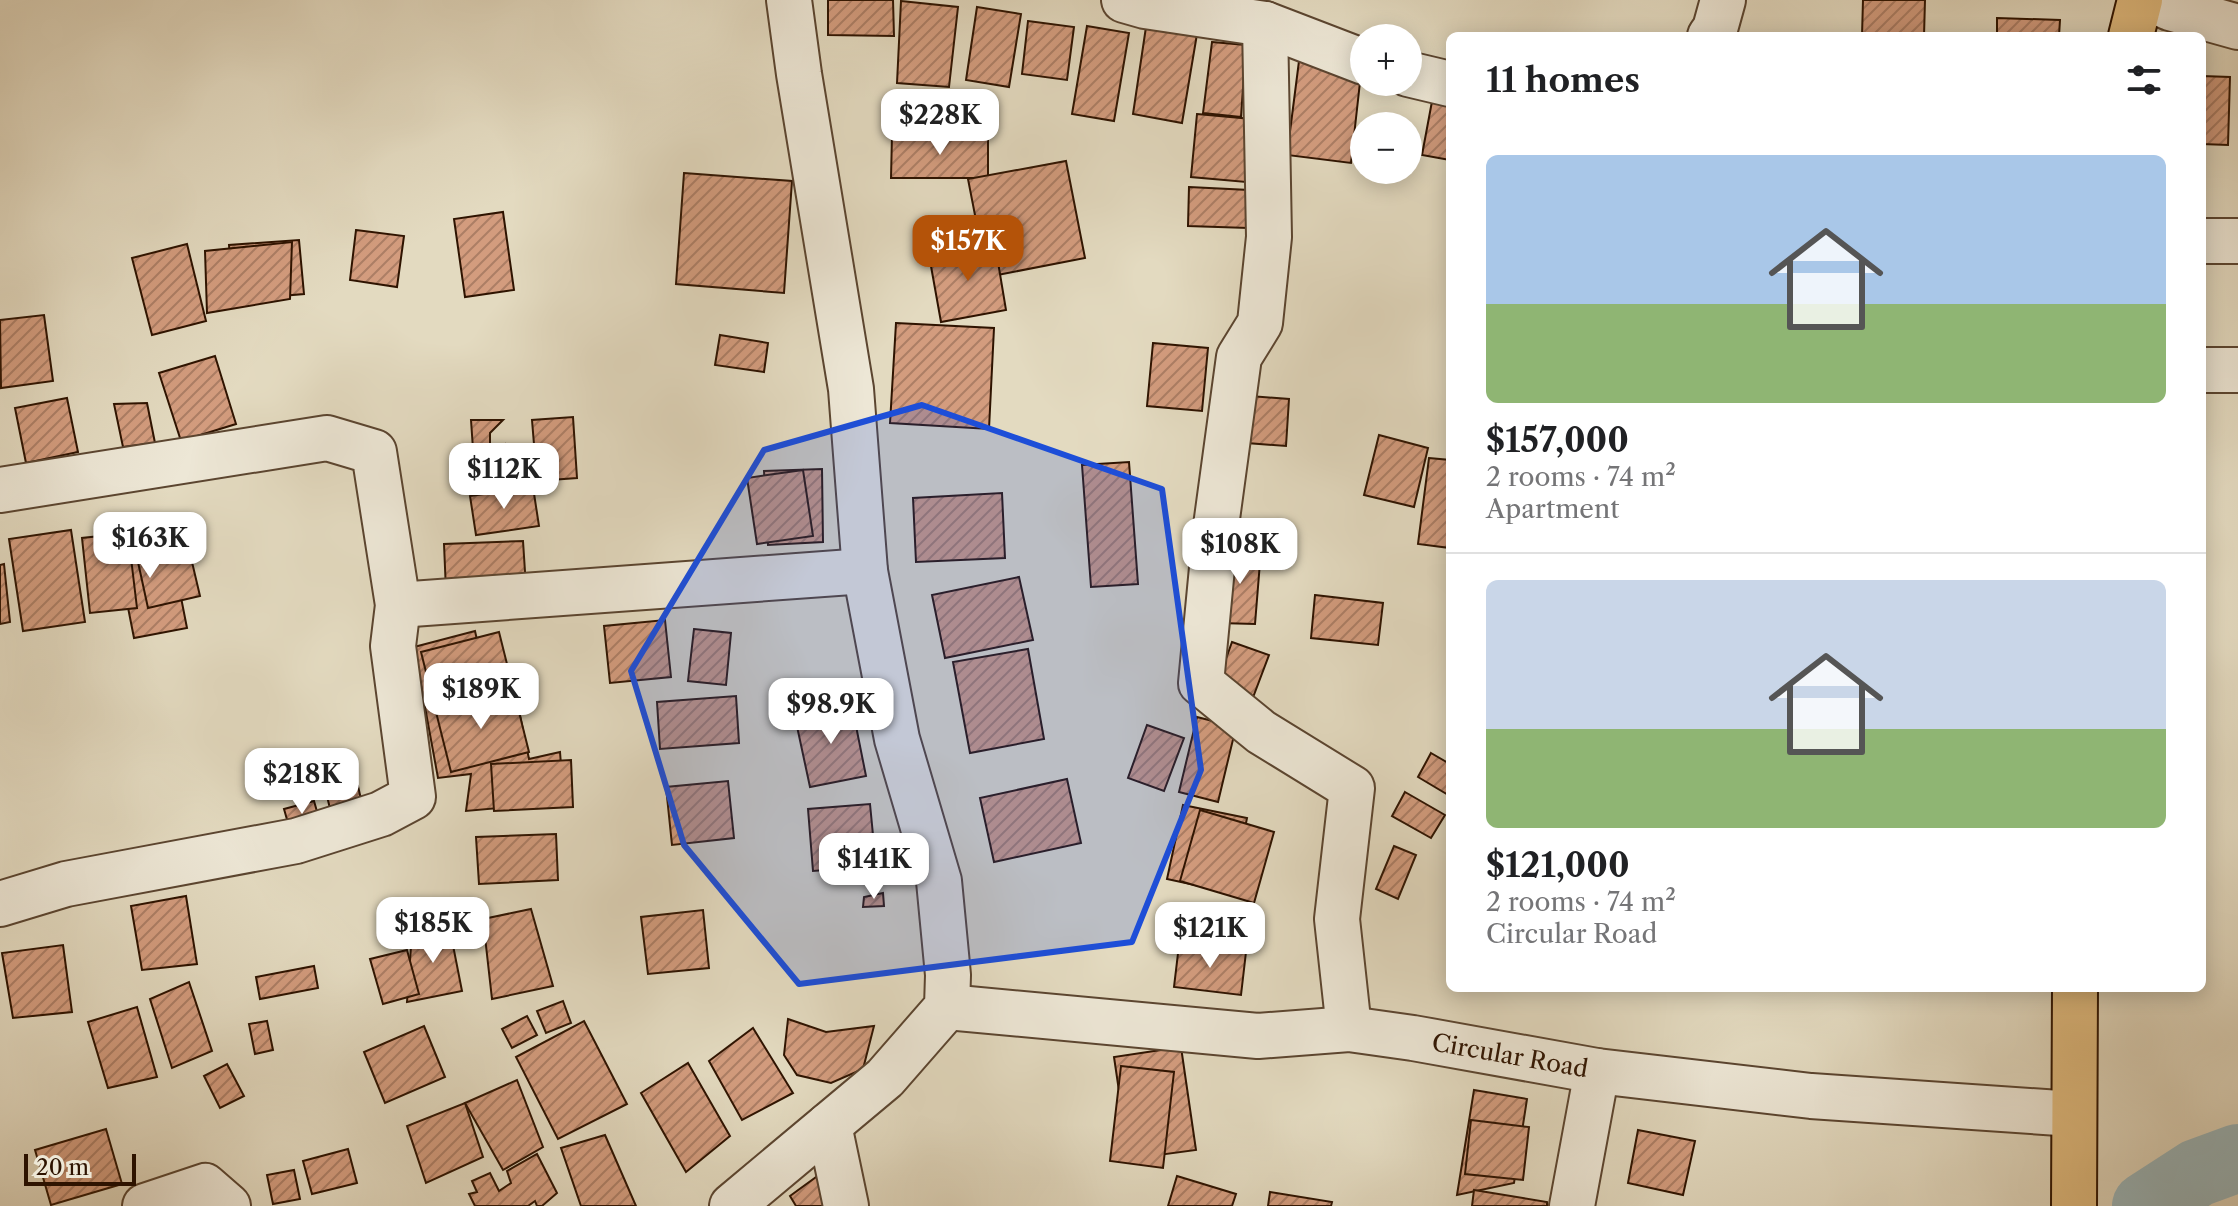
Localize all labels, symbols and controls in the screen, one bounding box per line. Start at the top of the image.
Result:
map controls [1350,24,1422,184]
button: + [1350,24,1422,96]
icon: filters [2122,58,2166,102]
text: 11 homes [1486,59,1640,101]
pin: $228K [884,89,996,157]
text: $228K [899,99,981,131]
button: − [1350,112,1422,184]
icon: home [1754,207,1898,351]
pin: $157K [912,215,1024,283]
text: $157K [931,225,1005,257]
text: $157,000 [1486,419,1629,461]
pin: $112K [448,443,560,511]
text: $112K [467,453,541,485]
text: 2 rooms · 74 m² [1486,461,1676,493]
text: Apartment [1486,493,1619,525]
pin: $163K [94,512,206,580]
pin: $108K [1184,518,1296,586]
text: $163K [111,522,189,554]
text: $108K [1200,528,1280,560]
icon: home [1754,632,1898,776]
pin: $189K [425,663,537,731]
text: $189K [442,673,520,705]
pin: $98.9K [766,678,896,746]
text: $98.9K [787,688,875,720]
pin: $218K [246,748,358,816]
text: $218K [263,758,341,790]
pin: $141K [818,833,930,901]
text: $141K [837,843,911,875]
text: $121,000 [1486,844,1630,886]
text: 2 rooms · 74 m² [1486,886,1676,918]
pin: $185K [377,897,489,965]
pin: $121K [1154,902,1266,970]
text: $185K [394,907,472,939]
text: $121K [1173,912,1247,944]
text: Circular Road [1486,918,1657,950]
street label: Circular Road [1430,1027,1591,1084]
scale bar [24,1150,136,1186]
text: 20 m [36,1154,89,1181]

